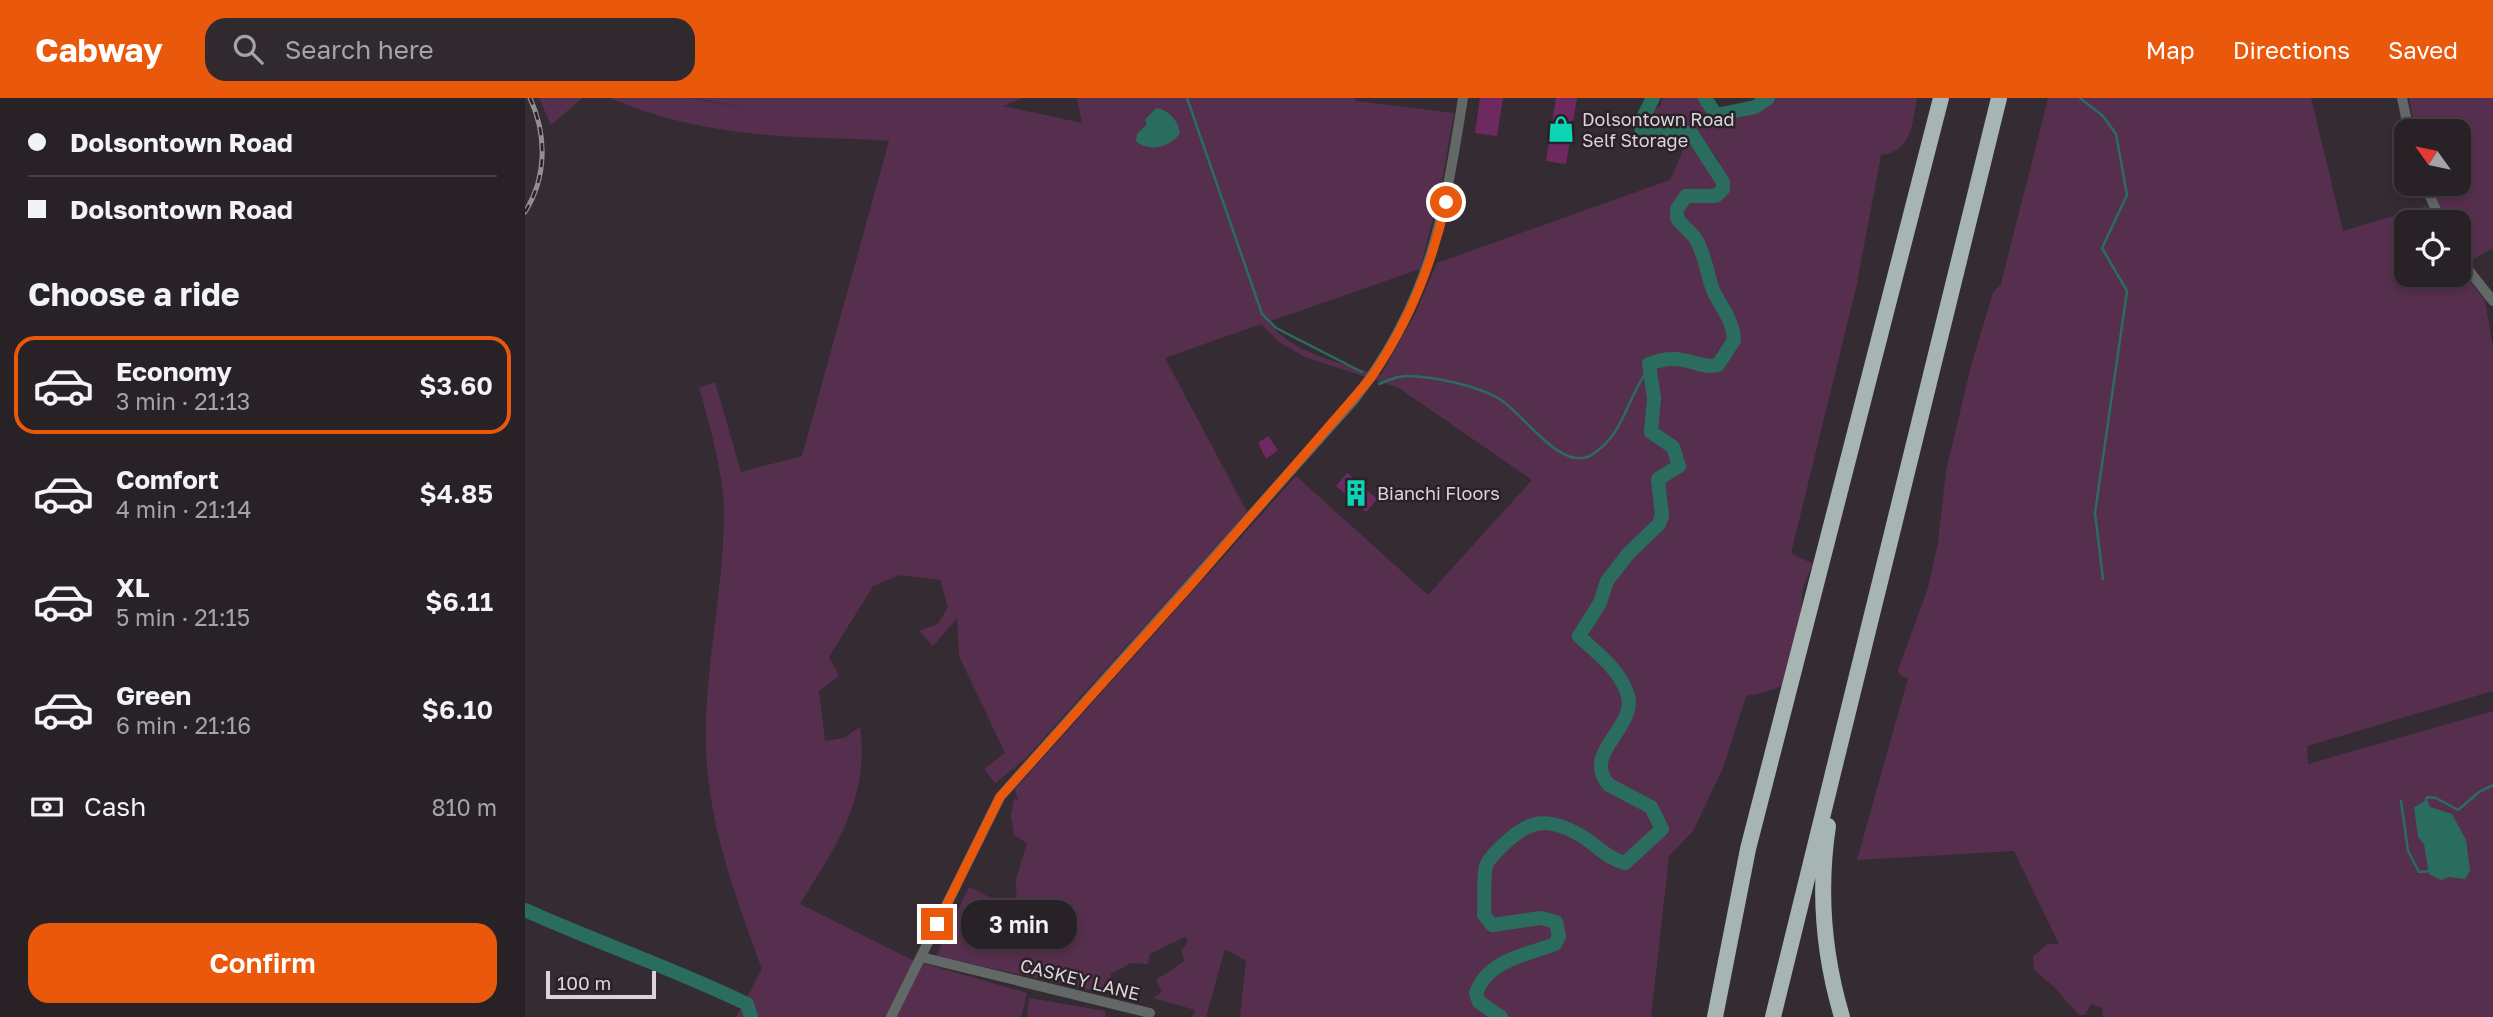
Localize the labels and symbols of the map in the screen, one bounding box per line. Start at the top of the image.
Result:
place label: Dolsontown Road Self Storage [1582,108,1734,151]
shop icon: Dolsontown Road Self Storage [1546,114,1576,144]
north arrow [2394,119,2471,196]
route start [1430,186,1462,218]
building icon: Bianchi Floors [1341,478,1371,508]
place label: Bianchi Floors [1377,482,1500,504]
callout: 3 min [961,900,1077,948]
route end [921,908,953,940]
street label: CASKEY LANE [1018,954,1142,1004]
scale bar [546,968,656,1000]

